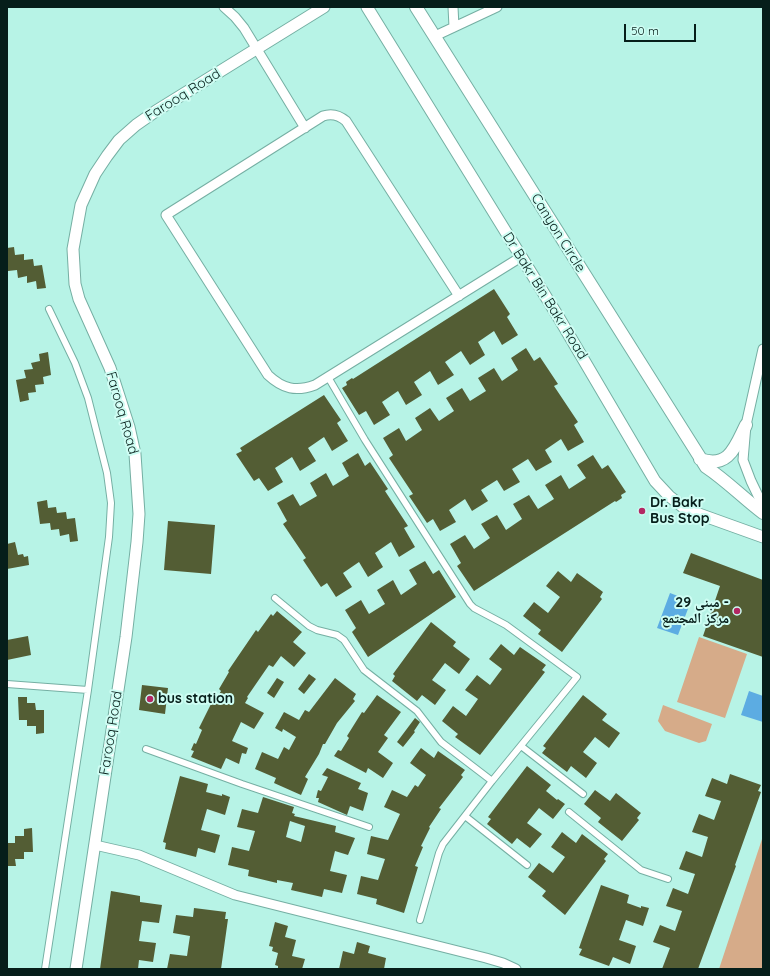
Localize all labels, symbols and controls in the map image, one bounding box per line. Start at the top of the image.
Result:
scale bar [626,16,698,42]
text: 50 m [631,23,659,38]
street label: Farooq Road [142,65,224,125]
street label: Canyon Circle [527,191,589,275]
street label: Dr Bakr Bin Bakr Road [499,229,591,363]
street label: Farooq Road [102,370,142,456]
place label: Dr. Bakr Bus Stop [650,495,710,528]
marker: Dr. Bakr Bus Stop [637,506,647,516]
place label: مبنى 29 - مركز المجتمع [662,595,729,628]
marker: مبنى 29 - مركز المجتمع [732,606,742,616]
street label: Farooq Road [96,690,126,776]
place label: bus station [158,691,233,707]
marker: bus station [145,694,155,704]

